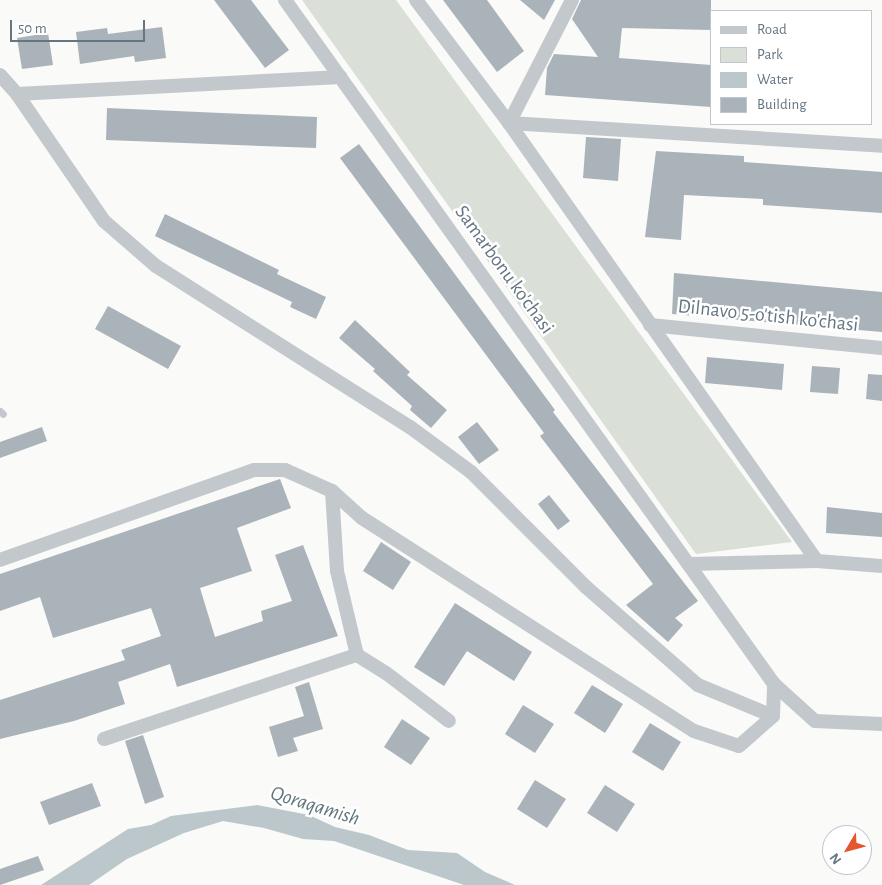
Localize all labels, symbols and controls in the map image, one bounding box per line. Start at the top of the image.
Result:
scale bar [12,10,148,42]
legend [710,10,872,125]
text: 50 m [18,21,47,36]
text: Road [757,22,787,37]
text: Park [757,47,783,62]
text: Water [757,72,793,87]
text: Building [757,97,807,112]
street label: Samarbonu ko'chasi [449,201,559,339]
street label: Dilnavo 5-o'tish ko'chasi [677,295,859,337]
water label: Qoraqamish [267,781,363,831]
north arrow [822,825,872,875]
text: N [827,850,844,867]

